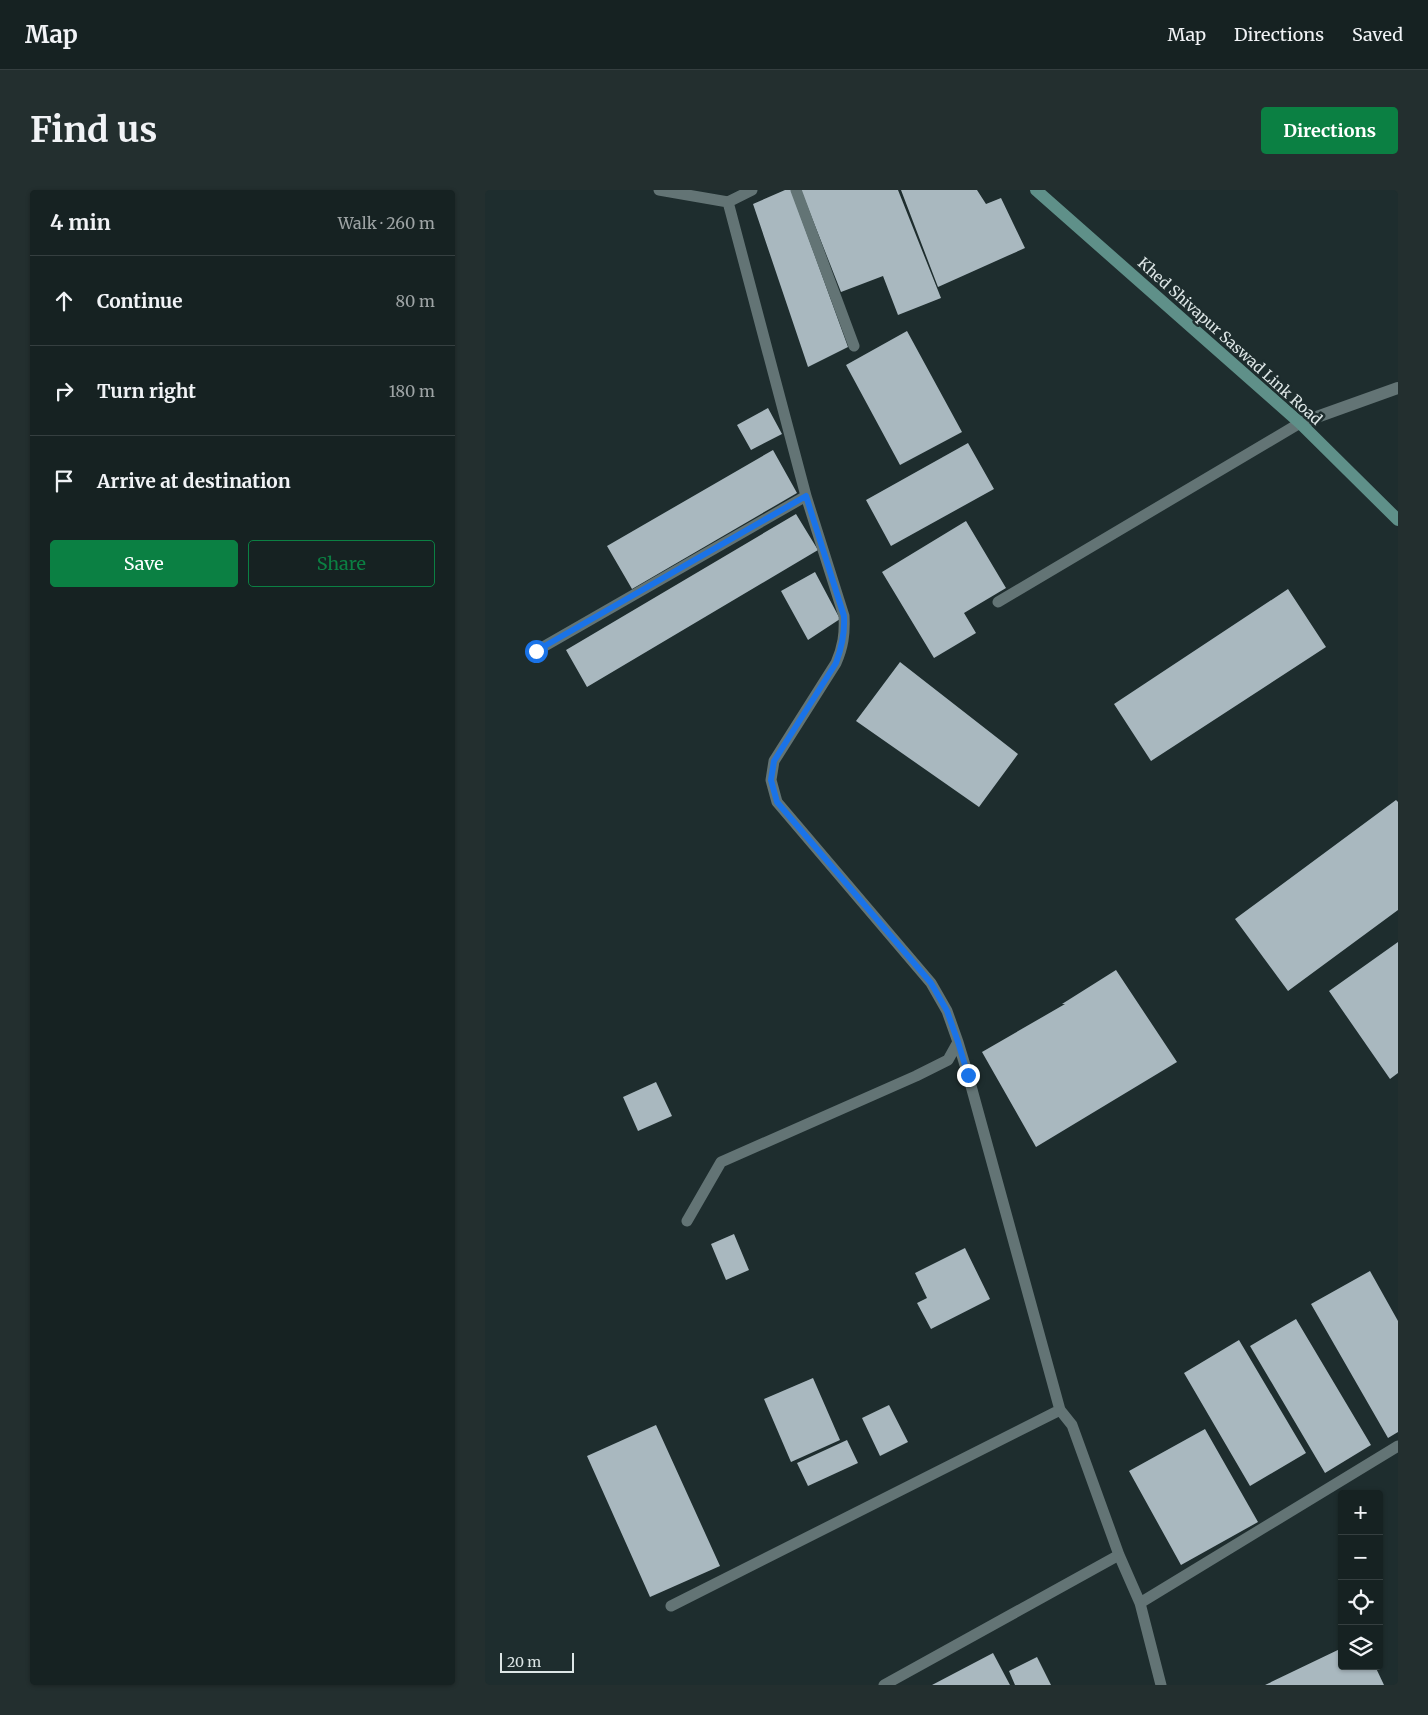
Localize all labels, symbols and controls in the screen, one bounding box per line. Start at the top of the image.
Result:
text: Map [25,19,78,50]
text: Map [1168,23,1206,46]
text: Directions [1234,23,1324,46]
text: Saved [1352,23,1403,46]
button: Directions [1261,107,1398,154]
text: Find us [30,108,157,152]
text: 4 min [50,209,111,236]
text: Walk · 260 m [338,213,435,233]
street label: Khed Shivapur Saswad Link Road [1134,253,1326,429]
icon: ahead [50,287,78,315]
text: Continue [97,289,183,313]
text: 80 m [396,291,435,311]
icon: right [50,377,78,405]
text: Turn right [97,379,196,403]
text: 180 m [389,381,435,401]
icon: arrive [50,467,78,495]
text: Arrive at destination [97,469,291,493]
button: Save [50,540,238,587]
button: Share [248,540,435,587]
route start [525,640,548,663]
route end [957,1064,980,1087]
map controls [1338,1490,1383,1670]
button: + [1338,1490,1383,1535]
button: − [1338,1535,1383,1580]
button: locate [1338,1580,1383,1625]
button: layers [1338,1625,1383,1670]
scale bar [500,1650,574,1673]
text: 20 m [507,1653,541,1671]

